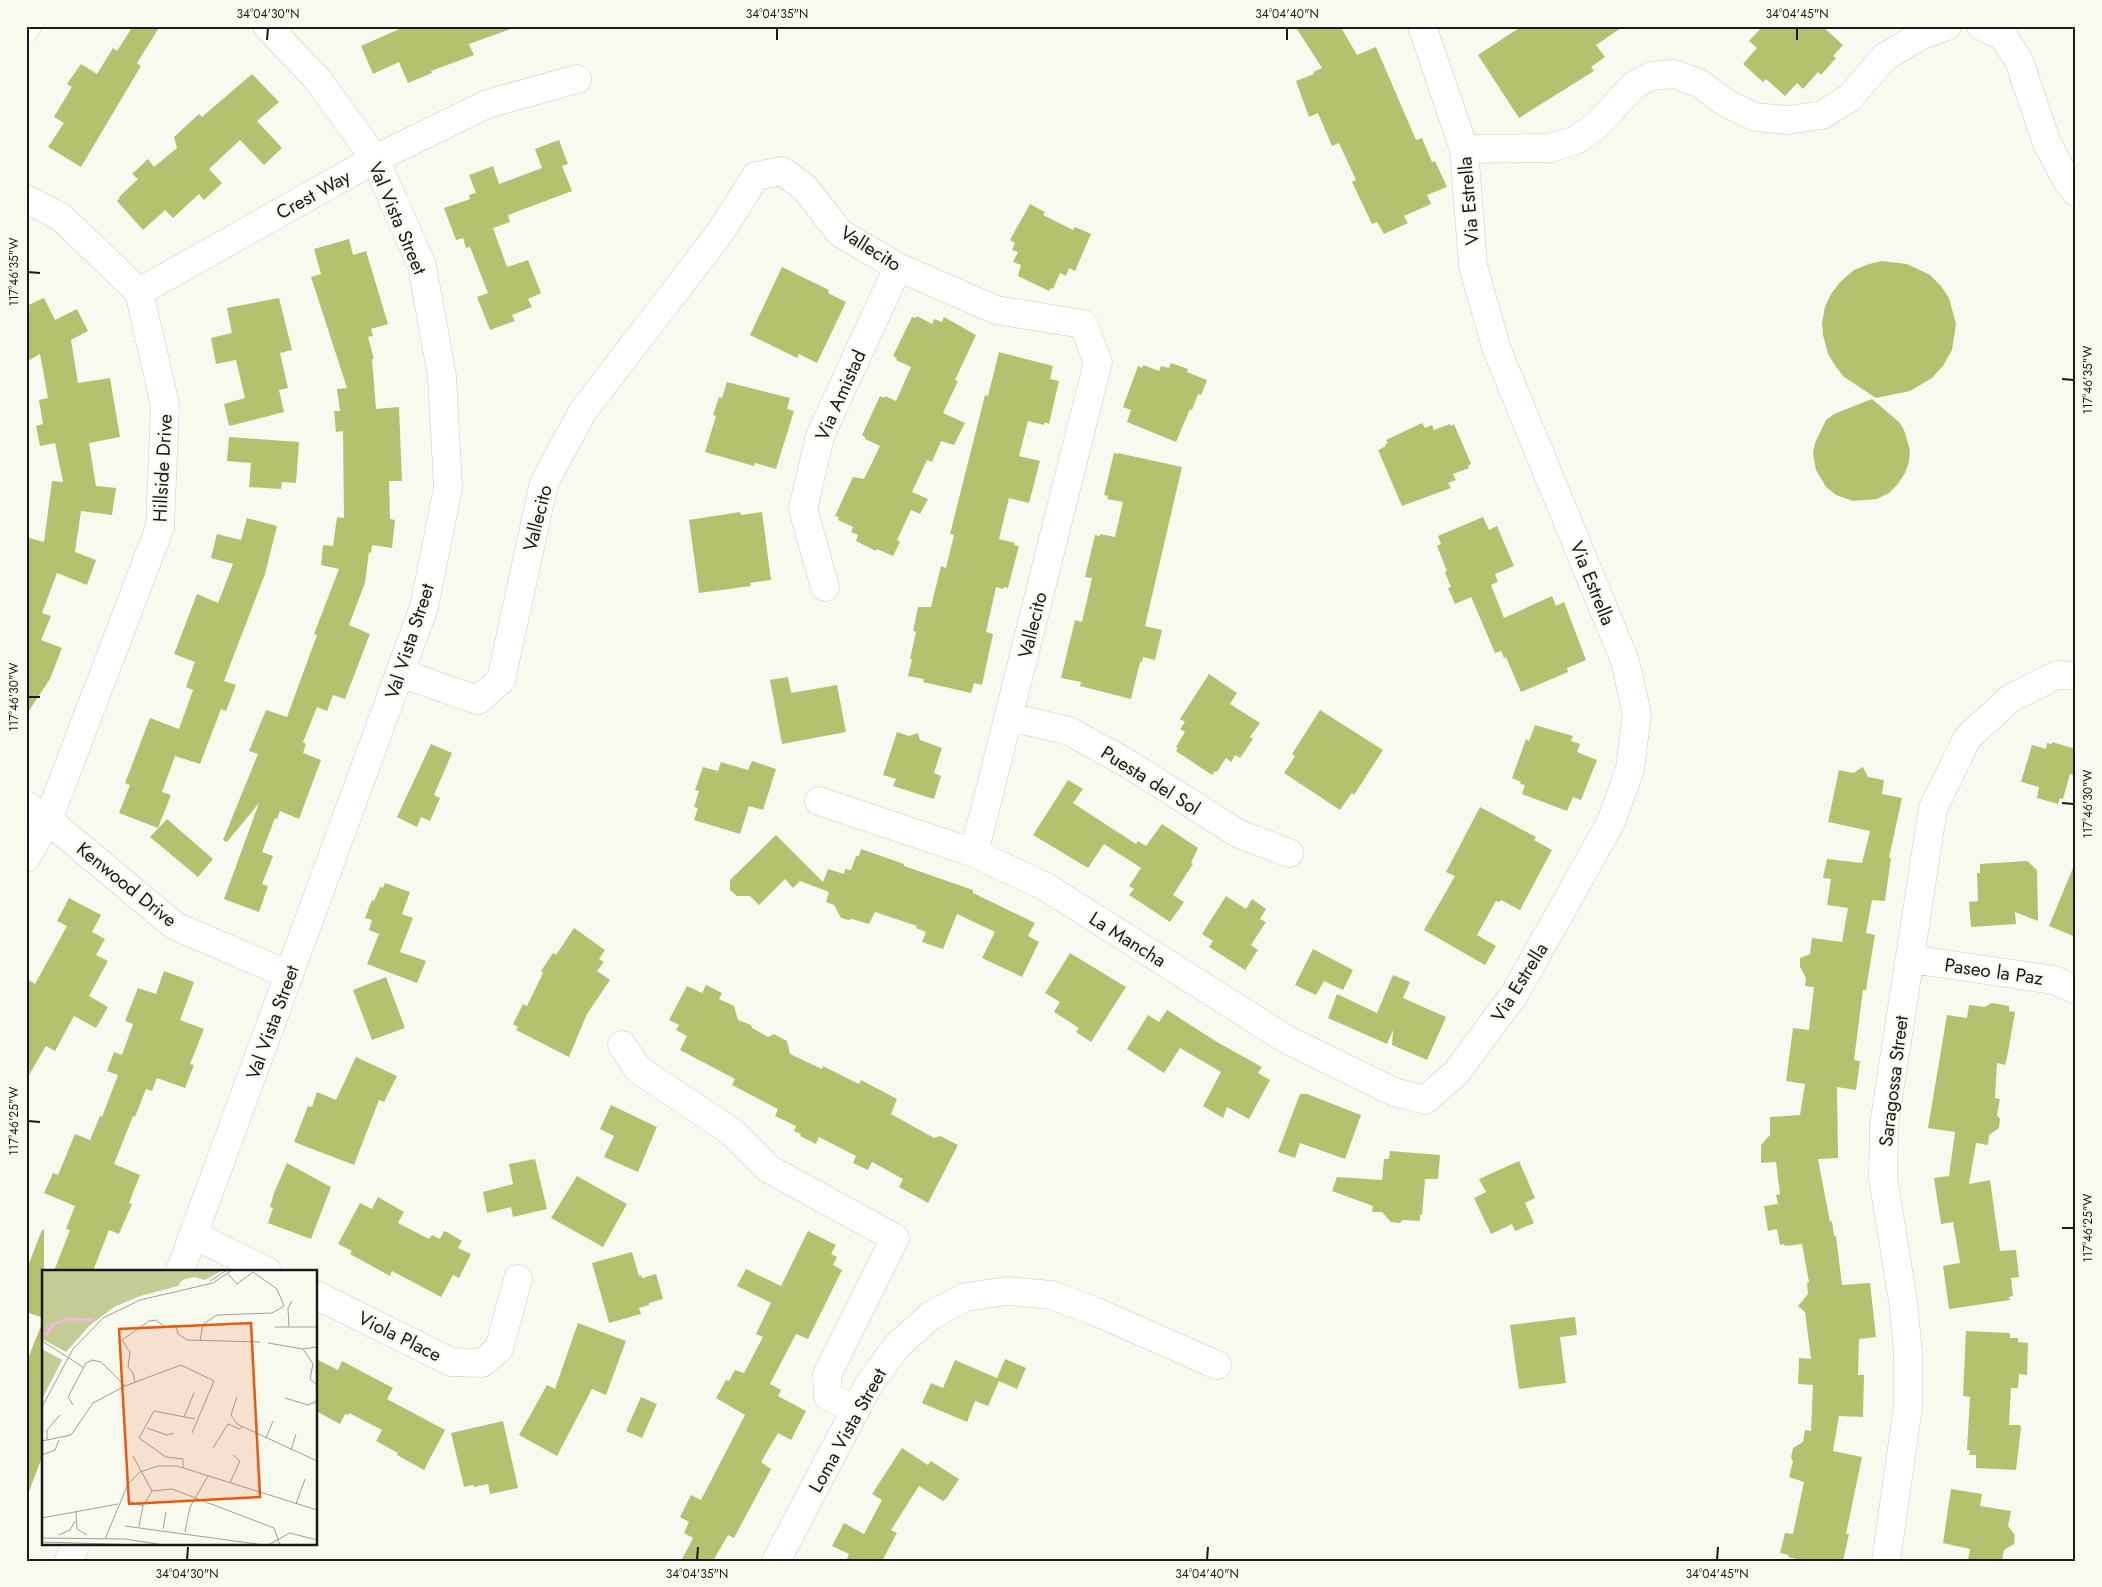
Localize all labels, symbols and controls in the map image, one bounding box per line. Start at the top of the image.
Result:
text: 34°04'30"N [236,5,300,23]
text: 34°04'35"N [746,5,808,23]
text: 34°04'40"N [1255,5,1319,23]
text: 34°04'45"N [1765,5,1829,23]
street label: Via Estrella [1451,156,1486,246]
street label: Val Vista Street [362,158,434,279]
street label: Crest Way [271,163,356,226]
street label: Vallecito [835,219,906,278]
text: 117°46'35"W [5,238,23,306]
street label: Via Amistad [808,345,872,445]
text: 117°46'35"W [2079,346,2097,414]
street label: Hillside Drive [146,413,179,523]
street label: Vallecito [516,482,559,554]
street label: Via Estrella [1563,537,1622,629]
street label: Val Vista Street [378,580,441,702]
street label: Vallecito [1011,589,1054,661]
text: 117°46'30"W [5,662,23,731]
street label: Puesta del Sol [1096,739,1206,822]
text: 117°46'30"W [2079,769,2097,838]
street label: Kenwood Drive [71,836,183,933]
street label: La Mancha [1084,905,1171,974]
street label: Via Estrella [1484,937,1554,1027]
street label: Paseo la Paz [1943,951,2045,992]
street label: Val Vista Street [239,961,306,1083]
street label: Saragossa Street [1872,1014,1915,1148]
text: 117°46'25"W [5,1086,23,1155]
text: 117°46'25"W [2079,1193,2097,1262]
inset map [42,1270,318,1544]
street label: Viola Place [353,1305,446,1368]
street label: Loma Vista Street [802,1363,893,1497]
text: 34°04'30"N [155,1565,219,1583]
text: 34°04'35"N [666,1565,728,1583]
text: 34°04'40"N [1175,1565,1239,1583]
text: 34°04'45"N [1685,1565,1749,1583]

